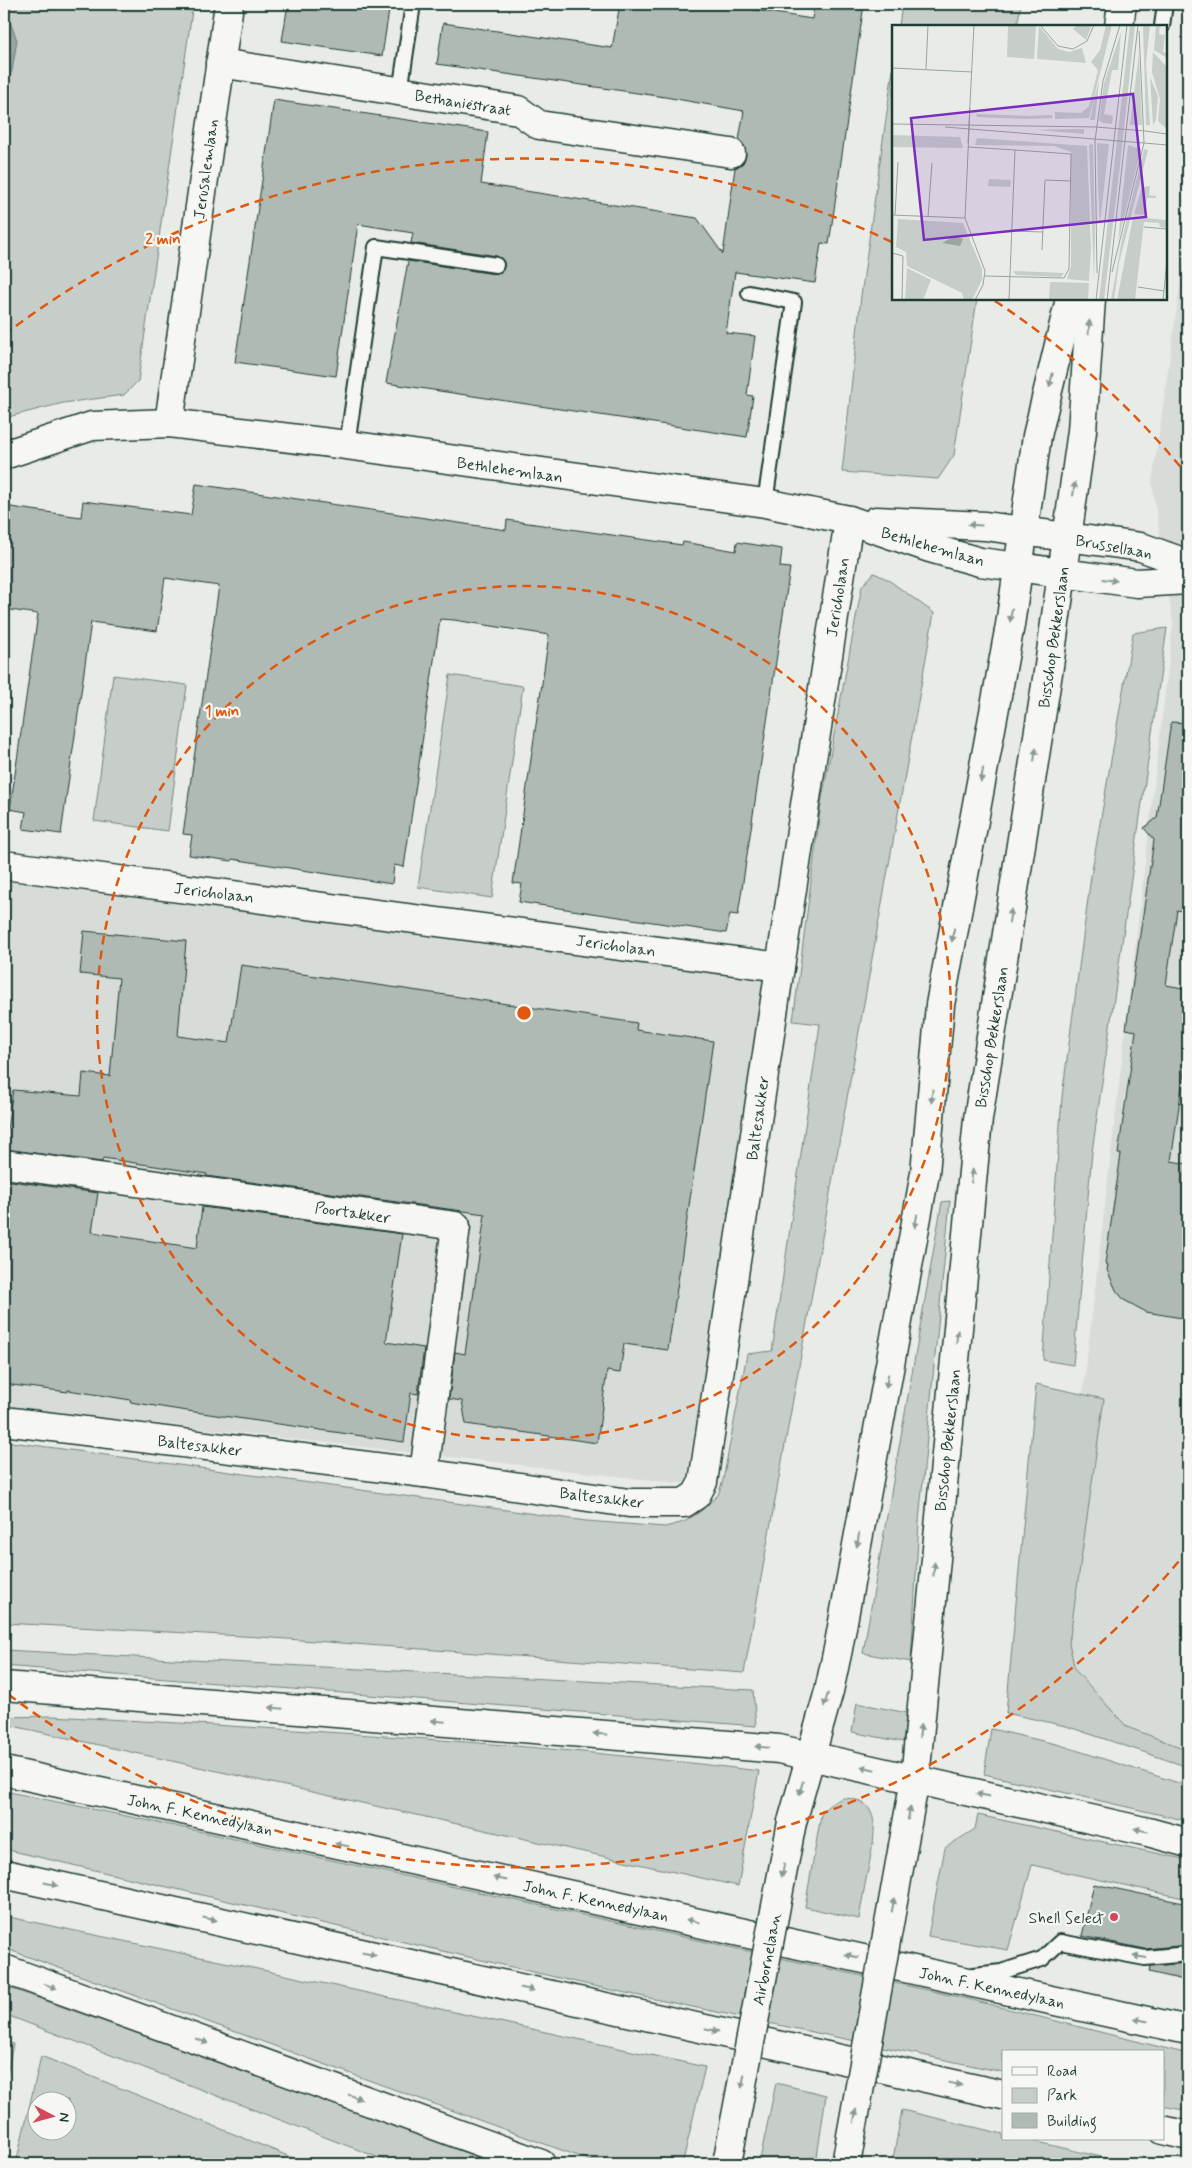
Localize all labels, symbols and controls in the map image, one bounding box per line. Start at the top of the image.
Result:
inset map [892,25,1167,300]
street label: Bethaniëstraat [413,85,513,121]
street label: Jerusalemlaan [189,118,224,221]
text: 2 min [145,230,181,250]
one-way arrow [1085,319,1093,335]
one-way arrow [1047,373,1055,388]
street label: Bethlehemlaan [455,453,564,488]
one-way arrow [1070,480,1078,496]
one-way arrow [967,521,983,529]
street label: Bethlehemlaan [878,523,987,572]
street label: Brussellaan [1074,530,1154,565]
street label: Jericholaan [822,556,855,639]
street label: Bisschop Bekkerslaan [1034,565,1075,709]
one-way arrow [1103,576,1119,584]
one-way arrow [1007,608,1015,624]
text: 1 min [205,702,239,722]
one-way arrow [1032,747,1040,763]
one-way arrow [978,768,986,784]
street label: Jericholaan [173,878,255,909]
one-way arrow [1006,907,1014,923]
one-way arrow [949,927,957,943]
street label: Jericholaan [575,930,657,962]
street label: Bisschop Bekkerslaan [971,965,1014,1109]
centre of rings [515,1004,533,1022]
street label: Baltesakker [742,1074,775,1162]
one-way arrow [928,1088,936,1104]
one-way arrow [969,1167,977,1183]
street label: Poortakker [313,1198,393,1229]
one-way arrow [912,1213,920,1229]
one-way arrow [953,1329,961,1345]
street label: Bisschop Bekkerslaan [931,1368,966,1512]
one-way arrow [883,1373,891,1388]
street label: Baltesakker [156,1431,244,1462]
street label: Baltesakker [558,1483,646,1514]
one-way arrow [853,1533,861,1549]
one-way arrow [931,1560,939,1576]
one-way arrow [822,1692,830,1707]
one-way arrow [268,1704,284,1712]
one-way arrow [430,1717,446,1725]
one-way arrow [916,1722,924,1738]
one-way arrow [592,1730,608,1738]
one-way arrow [754,1743,770,1751]
one-way arrow [860,1764,875,1772]
one-way arrow [797,1781,805,1796]
street label: John F. Kennedylaan [125,1790,274,1841]
one-way arrow [975,1791,990,1799]
one-way arrow [906,1804,914,1820]
one-way arrow [1134,1826,1149,1834]
one-way arrow [333,1840,349,1848]
one-way arrow [778,1862,786,1878]
one-way arrow [493,1875,508,1883]
street label: John F. Kennedylaan [521,1876,670,1927]
one-way arrow [44,1881,60,1889]
one-way arrow [889,1896,897,1912]
place label: Shell Select [1029,1908,1104,1929]
street label: Airbornelaan [748,1911,787,2007]
marker: Shell Select [1108,1911,1120,1923]
one-way arrow [203,1916,219,1924]
one-way arrow [686,1917,701,1925]
one-way arrow [361,1951,377,1959]
one-way arrow [844,1952,860,1960]
one-way arrow [1131,1952,1147,1960]
street label: John F. Kennedylaan [917,1963,1066,2014]
one-way arrow [42,1983,57,1990]
one-way arrow [520,1986,536,1994]
one-way arrow [1133,2016,1148,2024]
one-way arrow [705,2026,720,2034]
one-way arrow [195,2038,210,2045]
legend [1002,2050,1164,2140]
text: Road [1047,2062,1077,2082]
one-way arrow [739,2073,747,2088]
one-way arrow [947,2080,963,2088]
text: Park [1047,2086,1077,2106]
north arrow [28,2090,78,2140]
one-way arrow [348,2093,363,2101]
one-way arrow [851,2108,859,2124]
text: N [54,2112,73,2123]
text: Building [1047,2112,1097,2133]

